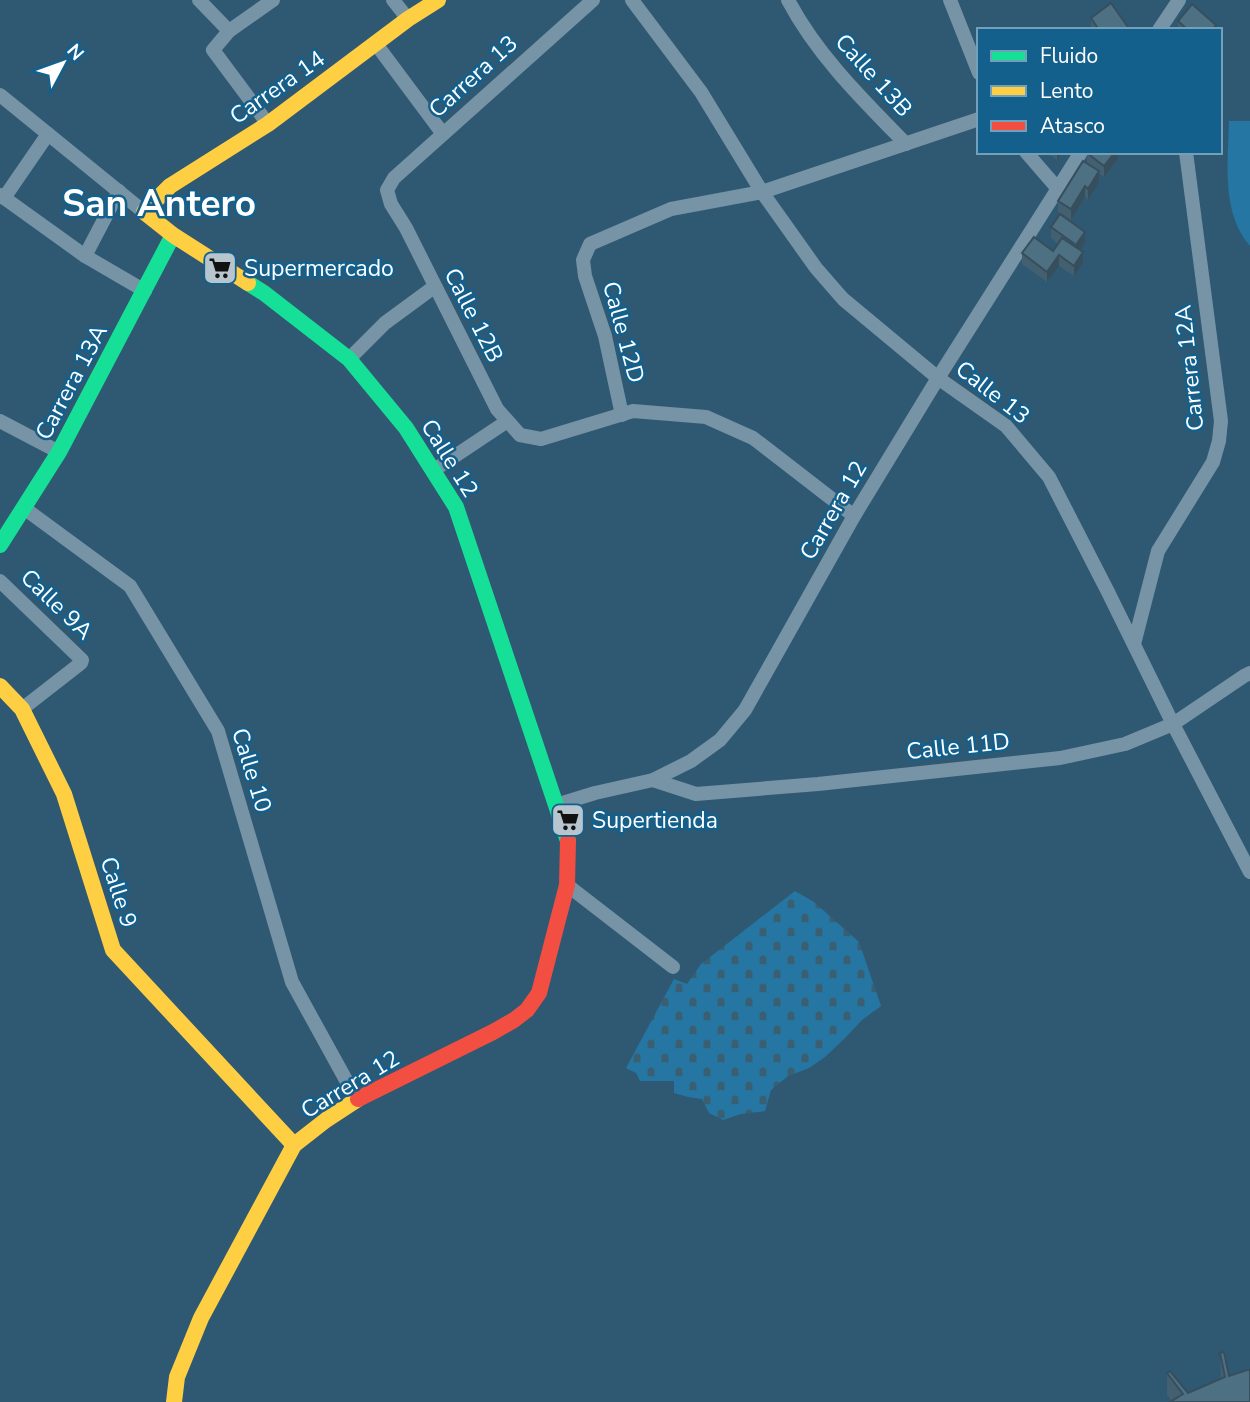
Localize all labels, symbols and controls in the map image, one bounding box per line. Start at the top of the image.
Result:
street label: Calle 13B [828,27,919,124]
north arrow [28,28,98,98]
street label: Carrera 13 [422,28,524,125]
legend [977,28,1222,154]
text: N [61,39,90,66]
text: Fluido [1040,42,1098,70]
street label: Carrera 14 [223,43,331,132]
text: Lento [1040,77,1093,105]
text: Atasco [1040,112,1105,140]
district label: San Antero [62,179,256,229]
supermarket icon: Supermercado [201,249,239,287]
place label: Supermercado [244,253,394,284]
street label: Calle 12B [437,263,511,368]
street label: Calle 12D [595,278,652,386]
street label: Carrera 12A [1167,303,1212,432]
street label: Carrera 13A [28,319,115,445]
street label: Calle 13 [949,354,1036,431]
street label: Calle 12 [413,413,486,503]
street label: Carrera 12 [793,455,874,565]
street label: Calle 9A [14,562,100,647]
street label: Calle 10 [224,724,279,816]
street label: Calle 11D [905,726,1011,767]
supermarket icon: Supertienda [549,801,587,839]
place label: Supertienda [592,805,718,836]
street label: Calle 9 [93,853,145,932]
street label: Carrera 12 [295,1043,405,1126]

